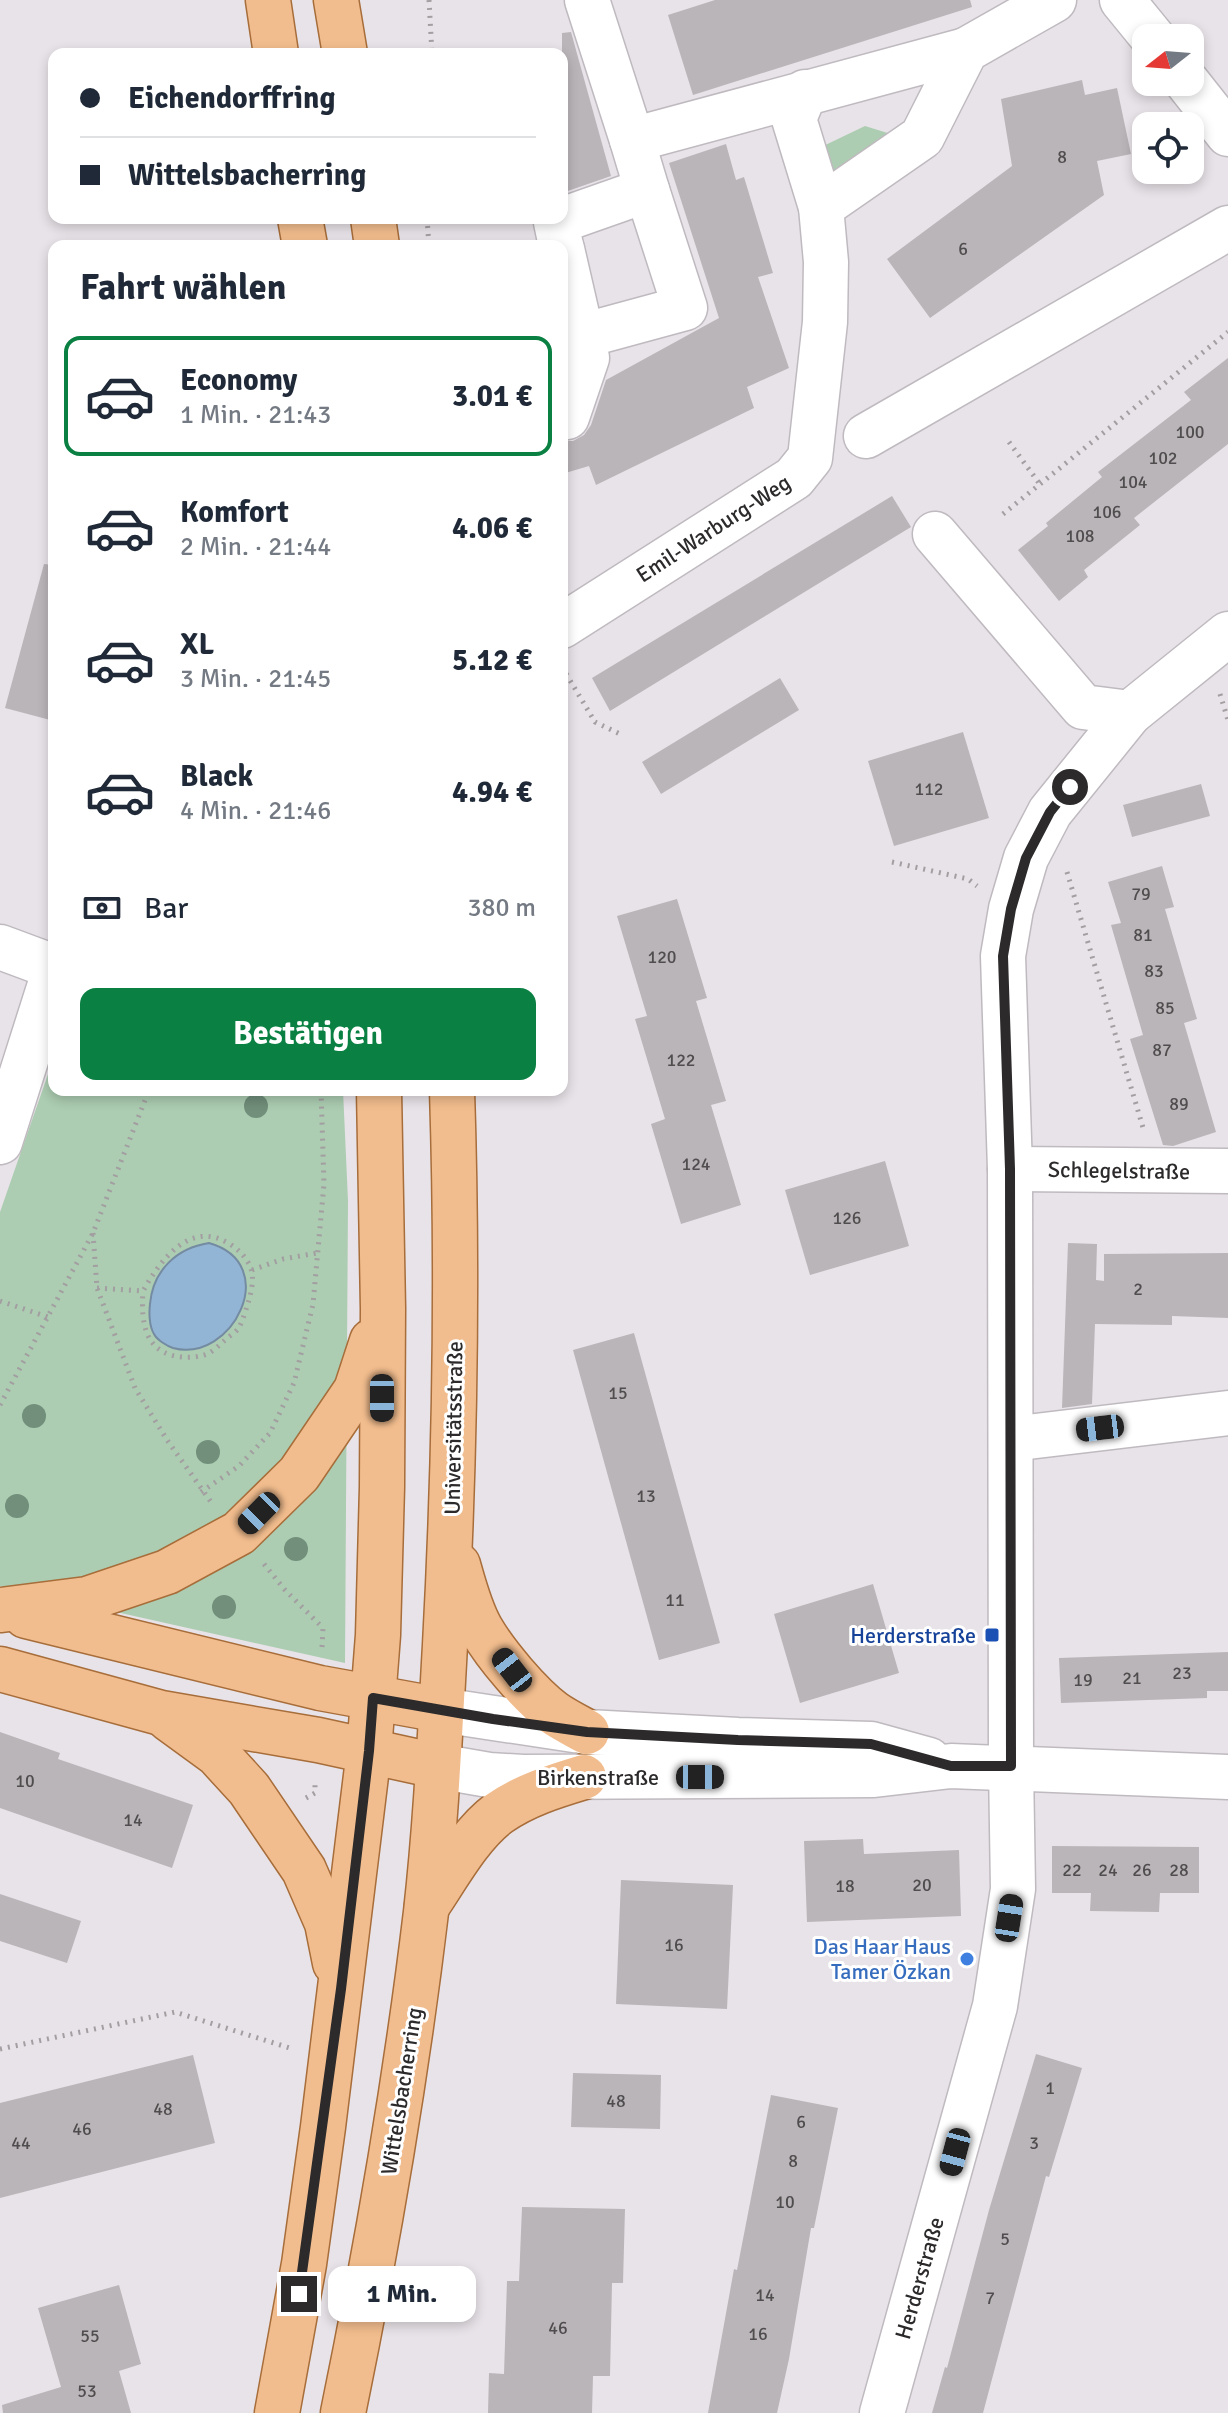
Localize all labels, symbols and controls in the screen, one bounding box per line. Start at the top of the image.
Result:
north arrow [1132,24,1204,96]
map controls [1132,24,1204,184]
text: Eichendorffring [128,80,336,117]
button: locate [1132,112,1204,184]
house number: 8 [1057,146,1067,168]
text: Wittelsbacherring [128,157,366,194]
house number: 6 [958,238,968,260]
text: Fahrt wählen [80,265,286,310]
icon: car [84,360,156,432]
text: Economy [180,362,297,399]
text: 3.01 € [452,378,532,415]
text: 1 Min. · 21:43 [180,399,331,431]
house number: 100 [1175,421,1205,443]
house number: 102 [1148,447,1178,469]
street label: Emil-Warburg-Weg [631,469,795,588]
house number: 104 [1118,471,1148,493]
icon: car [84,492,156,564]
text: Komfort [180,494,289,531]
house number: 106 [1092,501,1122,523]
text: 4.06 € [452,510,532,547]
house number: 108 [1065,525,1095,547]
text: 2 Min. · 21:44 [180,531,331,563]
icon: car [84,624,156,696]
text: XL [180,626,214,663]
text: 5.12 € [452,642,532,679]
text: 3 Min. · 21:45 [180,663,331,695]
icon: car [84,756,156,828]
text: Black [180,758,253,795]
route start [1052,769,1088,805]
text: 4.94 € [452,774,532,811]
house number: 112 [914,778,944,800]
text: 4 Min. · 21:46 [180,795,331,827]
house number: 79 [1131,883,1151,905]
icon: cash [80,886,124,930]
text: Bar [144,890,188,927]
text: 380 m [467,892,536,924]
house number: 81 [1133,924,1153,946]
house number: 120 [647,946,677,968]
house number: 83 [1144,960,1164,982]
button: Bestätigen [80,988,536,1080]
house number: 85 [1155,997,1175,1019]
house number: 87 [1152,1039,1172,1061]
house number: 122 [666,1049,696,1071]
house number: 89 [1169,1093,1189,1115]
house number: 124 [681,1153,711,1175]
street label: Schlegelstraße [1048,1156,1190,1185]
house number: 126 [832,1207,862,1229]
house number: 2 [1133,1278,1143,1300]
street label: Universitätsstraße [438,1341,469,1515]
car [370,1374,394,1422]
house number: 15 [608,1382,628,1404]
car [1075,1413,1125,1443]
house number: 13 [636,1485,656,1507]
car [234,1488,284,1538]
house number: 11 [665,1589,685,1611]
place label: Herderstraße [850,1622,976,1649]
marker: Herderstraße [983,1626,1001,1644]
car [488,1644,536,1696]
house number: 23 [1172,1662,1192,1684]
house number: 21 [1122,1667,1142,1689]
house number: 19 [1073,1669,1093,1691]
street label: Birkenstraße [537,1764,659,1791]
car [676,1765,724,1789]
house number: 10 [15,1770,35,1792]
house number: 14 [123,1809,143,1831]
house number: 22 [1062,1859,1082,1881]
house number: 24 [1098,1859,1118,1881]
house number: 26 [1132,1859,1152,1881]
house number: 28 [1169,1859,1189,1881]
house number: 20 [912,1874,932,1896]
house number: 18 [835,1875,855,1897]
car [993,1892,1025,1944]
place label: Das Haar Haus Tamer Özkan [814,1933,951,1985]
house number: 16 [664,1934,684,1956]
marker: Das Haar Haus Tamer Özkan [958,1950,976,1968]
street label: Wittelsbacherring [375,2005,428,2177]
house number: 1 [1045,2077,1055,2099]
house number: 48 [606,2090,626,2112]
house number: 48 [153,2098,173,2120]
house number: 6 [796,2111,806,2133]
house number: 46 [72,2118,92,2140]
car [937,2126,973,2178]
house number: 44 [11,2132,31,2154]
house number: 3 [1029,2132,1039,2154]
house number: 8 [788,2150,798,2172]
house number: 10 [775,2191,795,2213]
street label: Herderstraße [889,2214,950,2342]
house number: 5 [1000,2228,1010,2250]
callout: 1 Min. [327,2266,475,2322]
route end [281,2276,317,2312]
text: 1 Min. [367,2278,437,2310]
house number: 14 [755,2284,775,2306]
house number: 7 [985,2287,995,2309]
house number: 46 [548,2317,568,2339]
house number: 16 [748,2323,768,2345]
house number: 55 [80,2325,100,2347]
house number: 53 [77,2380,97,2402]

